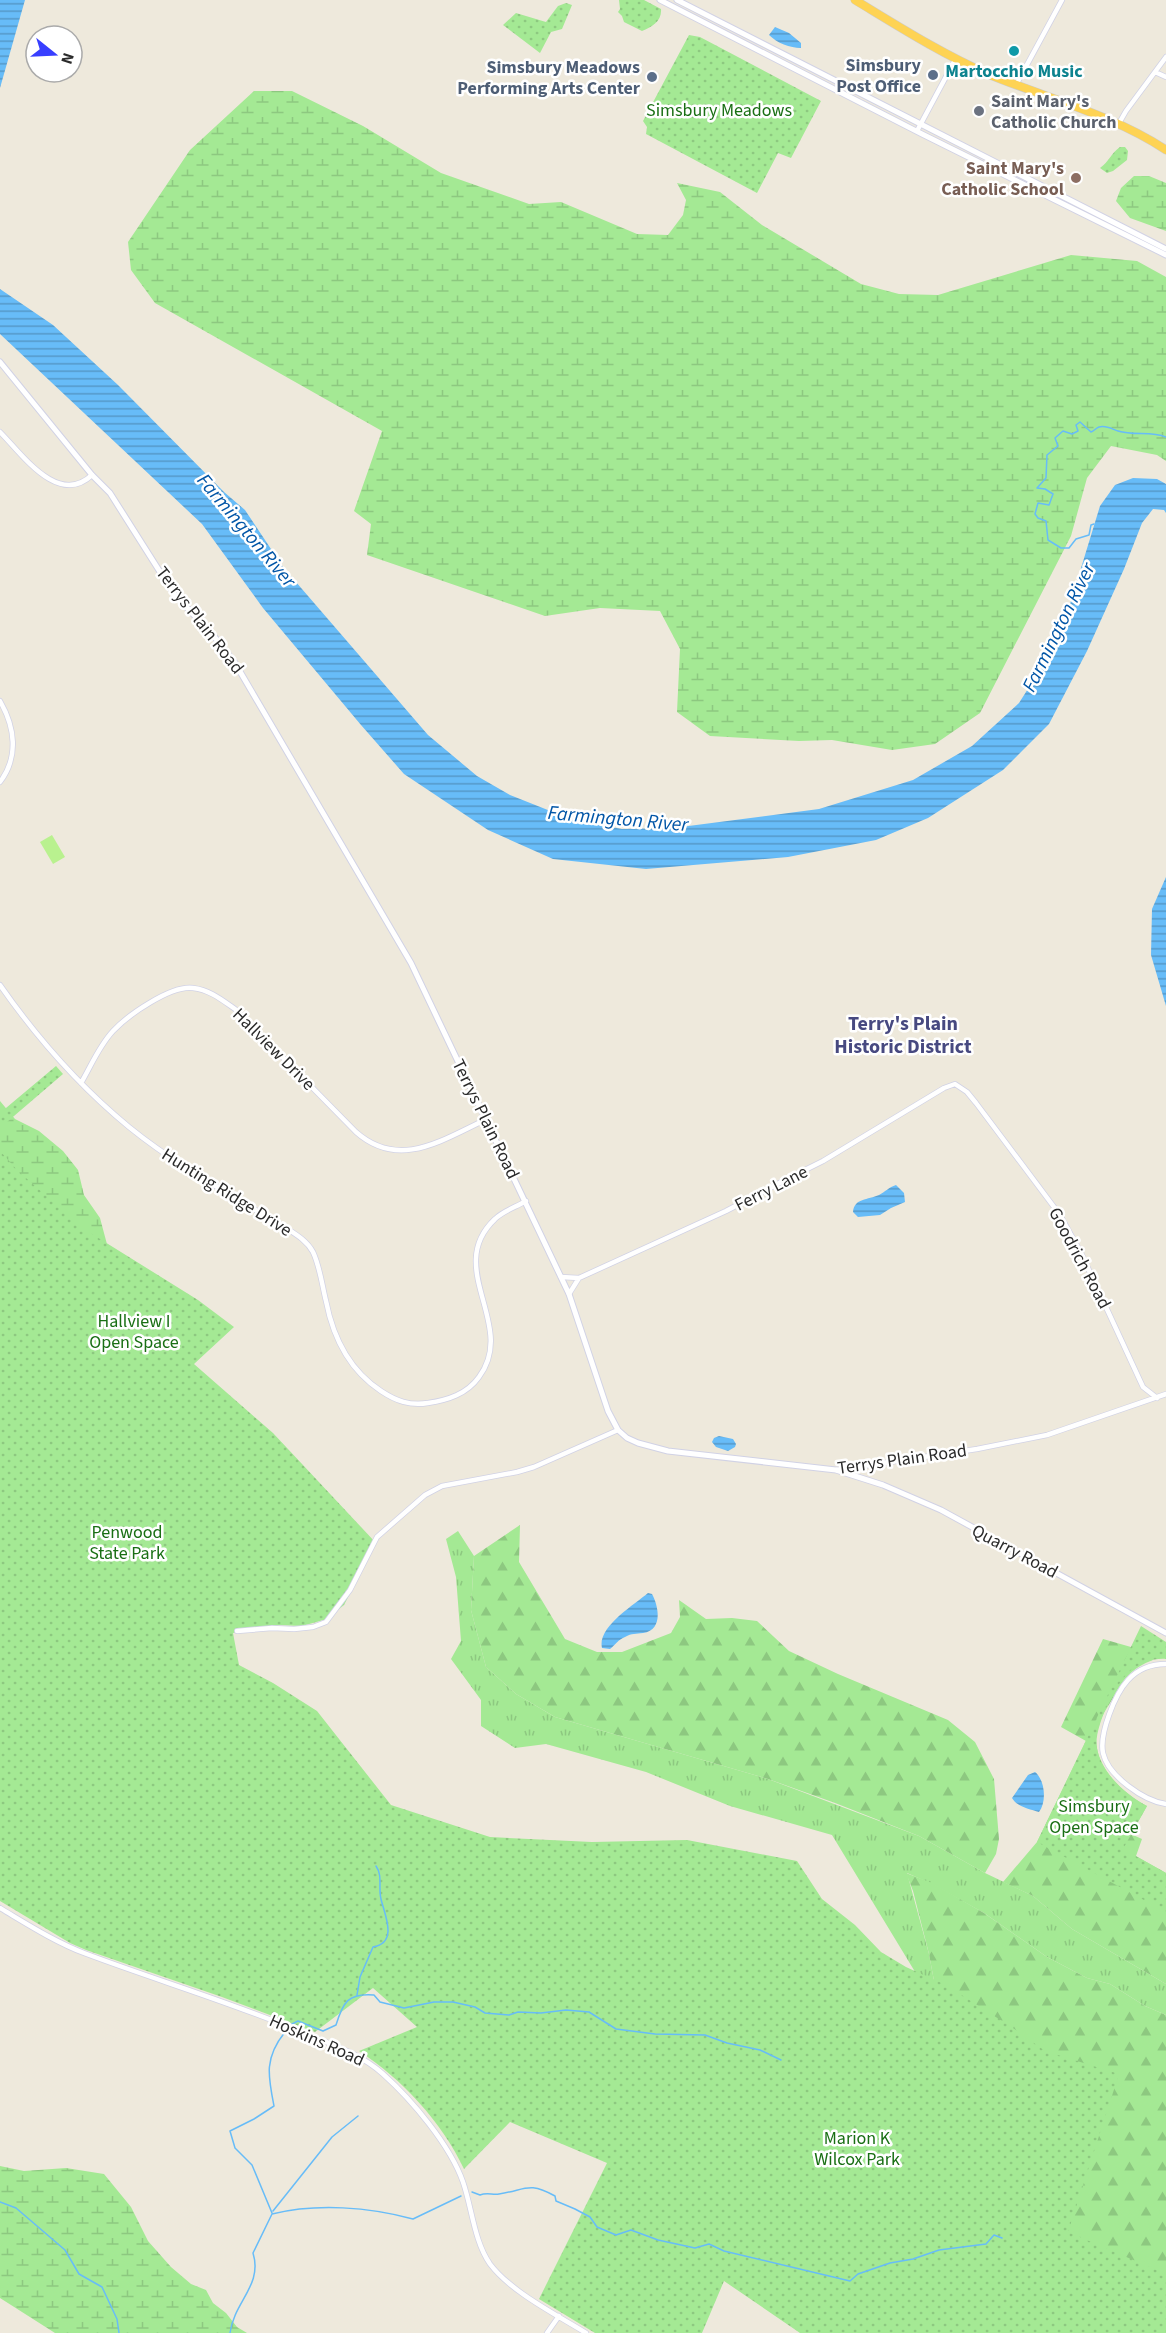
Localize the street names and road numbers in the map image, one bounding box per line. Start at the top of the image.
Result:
street label: Terrys Plain Road [150,561,250,679]
street label: Hallview Drive [227,1003,321,1096]
street label: Terrys Plain Road [446,1055,525,1183]
street label: Hunting Ridge Drive [157,1142,297,1243]
street label: Ferry Lane [730,1159,812,1218]
street label: Goodrich Road [1042,1203,1117,1313]
street label: Terrys Plain Road [836,1438,968,1481]
street label: Quarry Road [967,1518,1062,1585]
street label: Hoskins Road [265,2008,368,2073]

